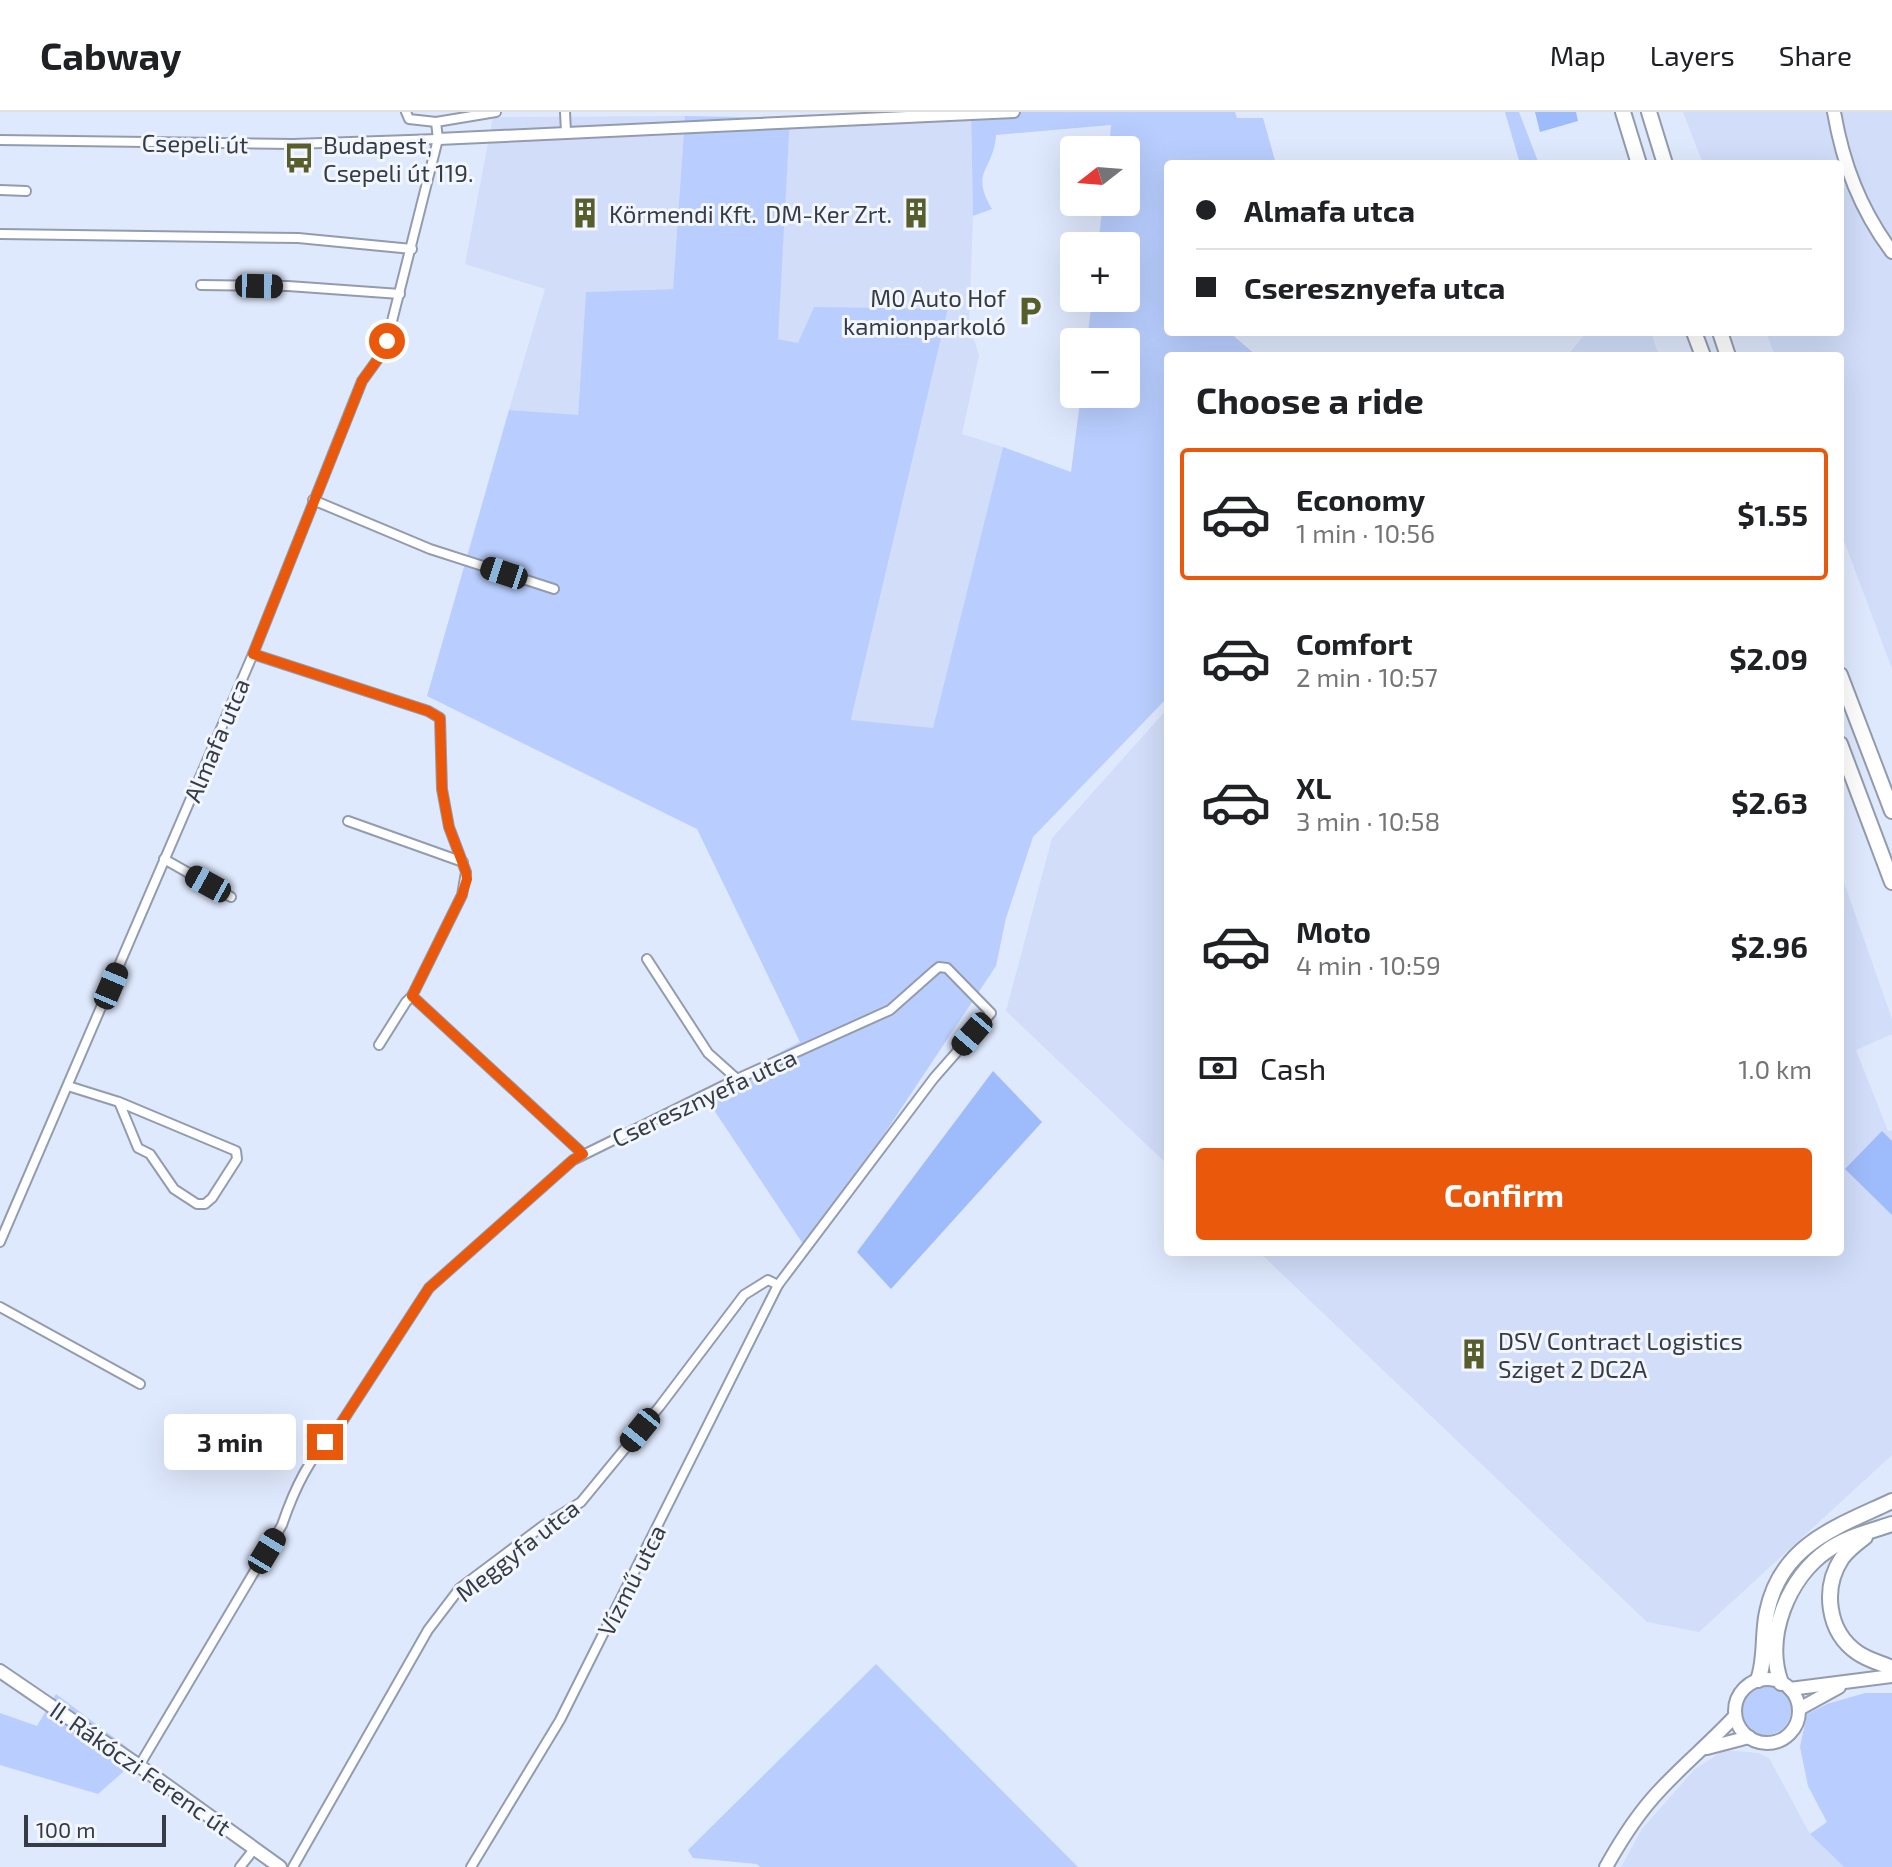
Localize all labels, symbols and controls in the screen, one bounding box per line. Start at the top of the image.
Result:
text: Cabway [40,32,182,78]
text: Map [1550,38,1606,72]
text: Layers [1650,38,1735,72]
text: Share [1779,38,1852,72]
street label: Csepeli út [141,128,249,158]
place label: Budapest, Csepeli út 119. [323,130,474,187]
north arrow [1060,136,1140,216]
map controls [1060,136,1140,408]
bus stop icon: Budapest, Csepeli út 119. [282,141,316,175]
text: Almafa utca [1244,192,1415,228]
building icon: Körmendi Kft. [568,196,602,230]
building icon: DM-Ker Zrt. [899,196,933,230]
place label: Körmendi Kft. [609,199,757,228]
place label: DM-Ker Zrt. [765,199,892,228]
button: + [1060,232,1140,312]
text: Cseresznyefa utca [1244,269,1505,305]
car [235,274,283,298]
place label: M0 Auto Hof kamionparkoló [843,283,1007,340]
parking icon: M0 Auto Hof kamionparkoló [1013,294,1047,328]
route start [369,323,405,359]
button: − [1060,328,1140,408]
text: Choose a ride [1196,378,1424,421]
icon: car [1200,478,1272,550]
text: Economy [1296,481,1425,517]
text: $1.55 [1737,496,1808,532]
text: 1 min · 10:56 [1296,517,1435,548]
car [477,554,531,592]
icon: car [1200,622,1272,694]
text: Comfort [1296,625,1413,661]
text: $2.09 [1729,640,1808,676]
text: 2 min · 10:57 [1296,661,1438,692]
street label: Almafa utca [177,674,255,806]
icon: car [1200,766,1272,838]
text: XL [1296,769,1331,805]
text: $2.63 [1731,784,1808,820]
text: 3 min · 10:58 [1296,805,1440,836]
car [181,862,235,906]
icon: car [1200,910,1272,982]
text: Moto [1296,913,1371,949]
text: $2.96 [1730,928,1808,964]
text: 4 min · 10:59 [1296,949,1441,980]
car [91,959,131,1013]
car [947,1008,997,1060]
street label: Cseresznyefa utca [607,1042,801,1152]
icon: cash [1196,1046,1240,1090]
text: Cash [1260,1050,1326,1086]
text: 1.0 km [1738,1053,1812,1084]
button: Confirm [1196,1148,1812,1240]
place label: DSV Contract Logistics Sziget 2 DC2A [1498,1326,1743,1383]
building icon: DSV Contract Logistics Sziget 2 DC2A [1457,1337,1491,1371]
car [616,1404,664,1456]
callout: 3 min [165,1414,297,1470]
route end [307,1424,343,1460]
text: 3 min [197,1426,263,1457]
street label: Meggyfa utca [449,1493,585,1607]
street label: Vízmű utca [591,1520,671,1640]
car [244,1524,290,1578]
street label: II. Rákóczi Ferenc út [45,1695,237,1841]
scale bar [24,1811,166,1847]
text: 100 m [36,1816,95,1842]

